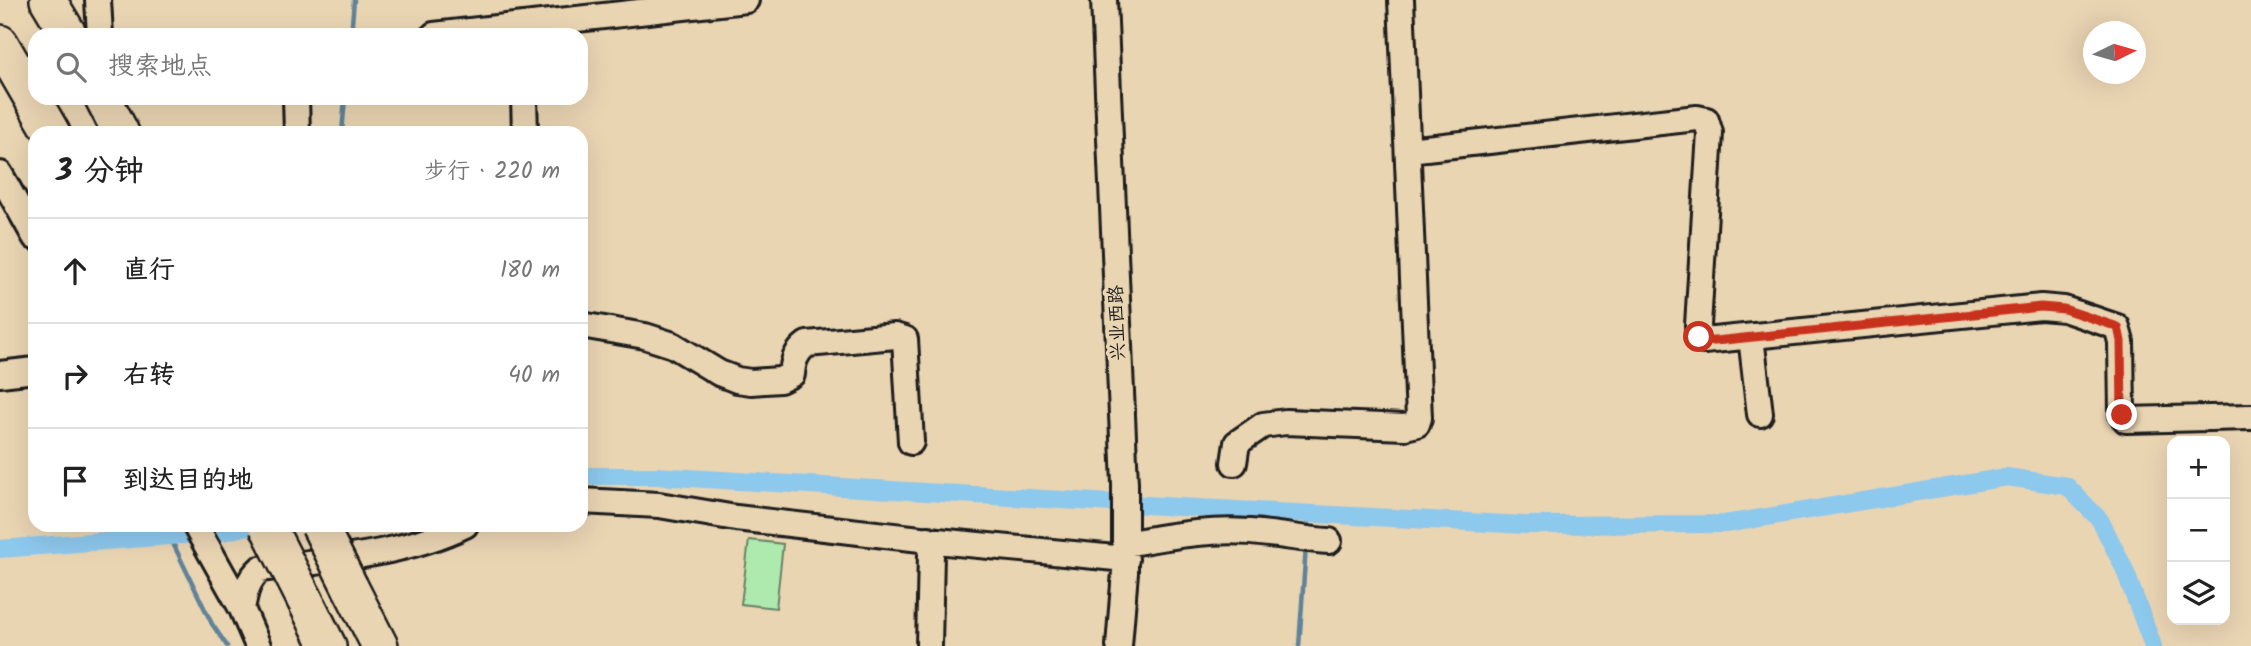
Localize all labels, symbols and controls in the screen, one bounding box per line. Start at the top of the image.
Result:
north arrow [2083,21,2146,84]
search box [28,28,588,105]
text: 搜索地点 [108,46,212,88]
icon: search [52,48,90,86]
text: 3 分钟 [56,148,144,196]
text: 步行 · 220 m [424,154,560,190]
text: 直行 [123,250,175,292]
icon: ahead [56,252,94,290]
text: 180 m [500,253,560,289]
street label: 兴业西路 [1102,284,1134,362]
route start [1683,321,1714,352]
text: 右转 [123,355,175,397]
icon: right [56,357,94,395]
text: 40 m [508,358,560,394]
route end [2106,399,2137,430]
map controls [2167,436,2230,625]
button: + [2167,436,2230,499]
text: 到达目的地 [123,460,253,502]
icon: arrive [56,462,94,500]
button: − [2167,499,2230,562]
button: layers [2167,562,2230,625]

